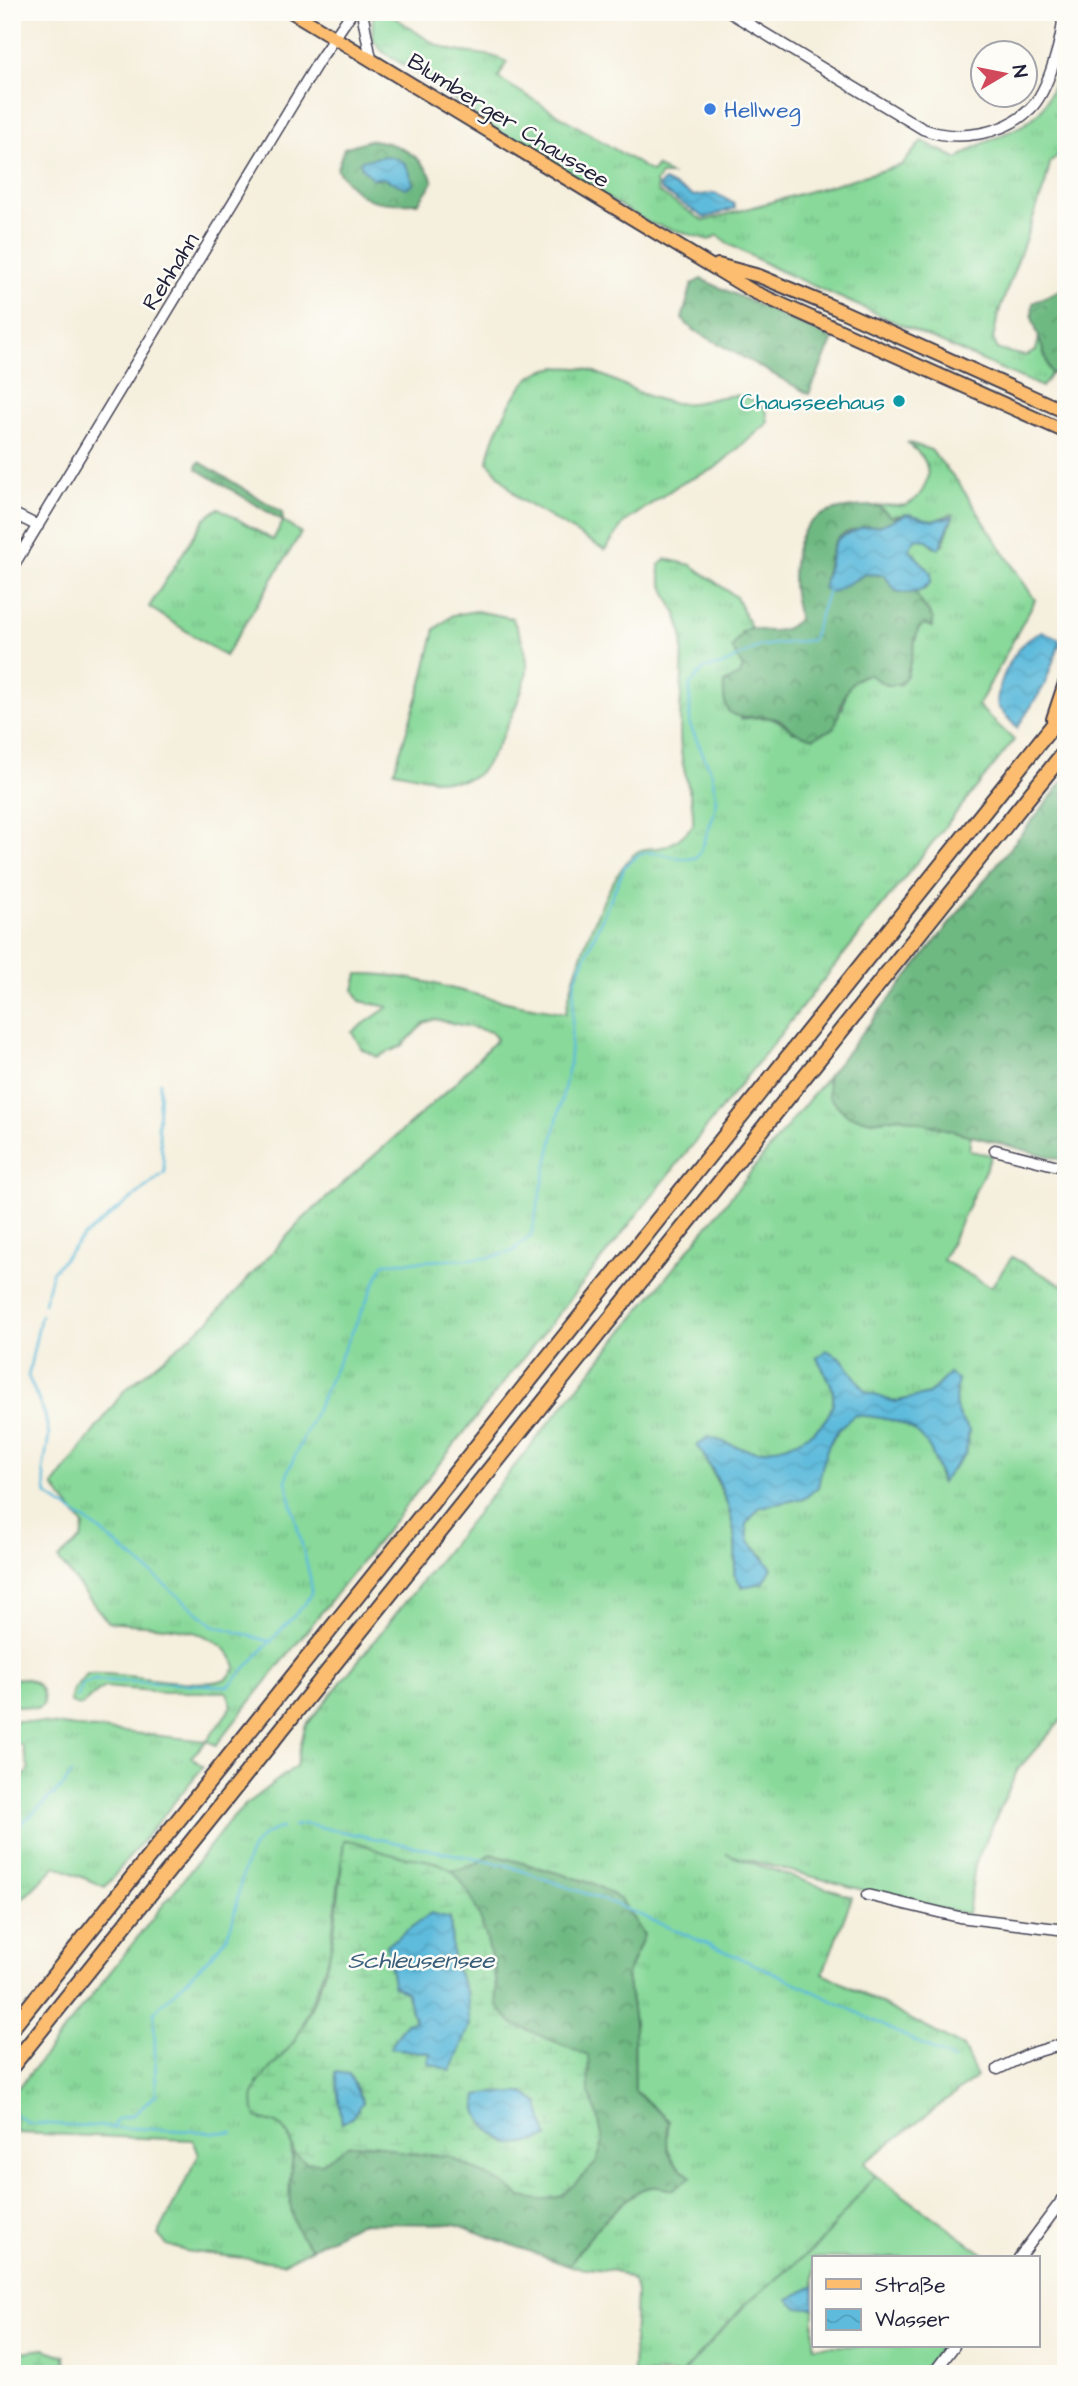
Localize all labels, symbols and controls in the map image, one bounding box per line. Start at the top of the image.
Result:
north arrow [970,38,1040,108]
street label: Blumberger Chaussee [401,46,616,197]
text: N [1005,63,1034,80]
place label: Hellweg [724,94,801,127]
marker: Hellweg [702,101,718,117]
street label: Rehhahn [134,226,207,317]
place label: Chausseehaus [740,386,885,418]
marker: Chausseehaus [891,393,907,409]
water label: Schleusensee [348,1944,495,1978]
legend [812,2256,1040,2348]
text: Straße [875,2271,946,2300]
text: Wasser [875,2305,950,2334]

